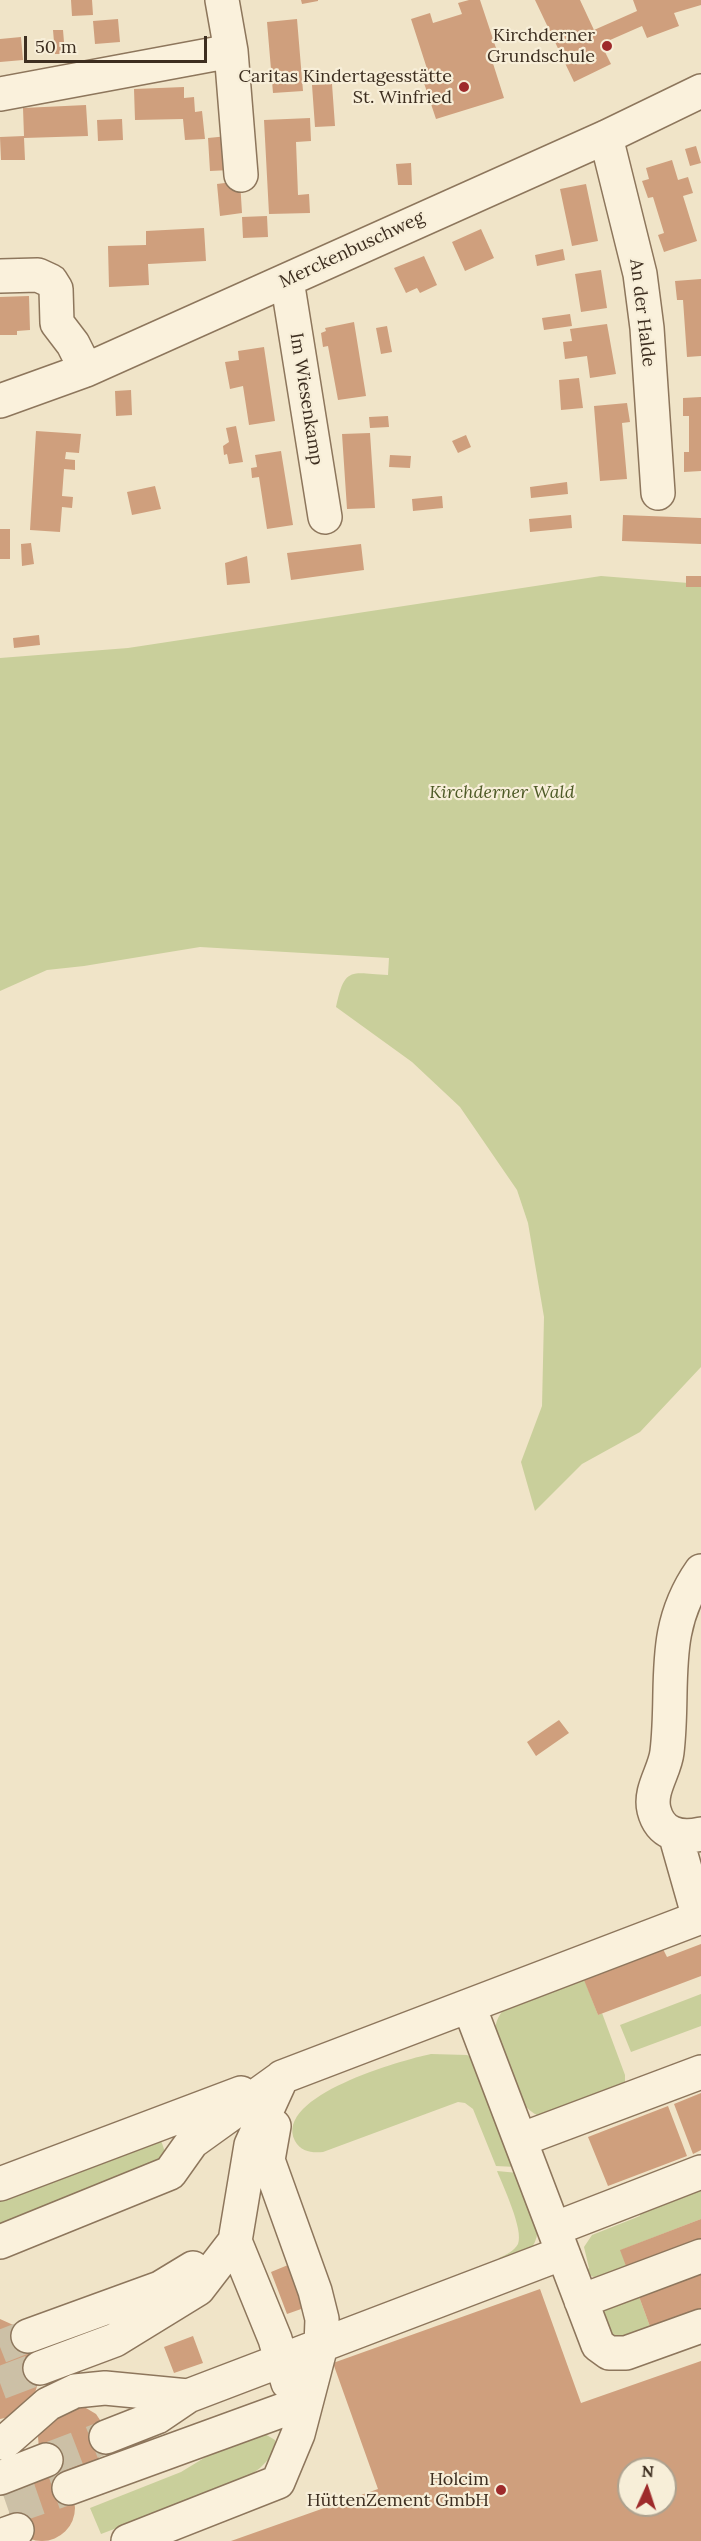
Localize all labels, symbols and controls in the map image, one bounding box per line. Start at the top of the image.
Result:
scale bar [27,24,210,62]
place label: Kirchderner Grundschule [487,25,595,68]
text: 50 m [35,35,77,58]
marker: Kirchderner Grundschule [600,39,614,53]
place label: Caritas Kindertagesstätte St. Winfried [238,66,452,109]
marker: Caritas Kindertagesstätte St. Winfried [457,80,471,94]
street label: Merckenbuschweg [276,207,428,293]
street label: An der Halde [625,258,659,368]
street label: Im Wiesenkamp [285,331,327,467]
park label: Kirchderner Wald [429,782,575,804]
north arrow [617,2457,677,2517]
text: N [641,2461,655,2481]
place label: Holcim HüttenZement GmbH [307,2469,489,2512]
marker: Holcim HüttenZement GmbH [494,2483,508,2497]

